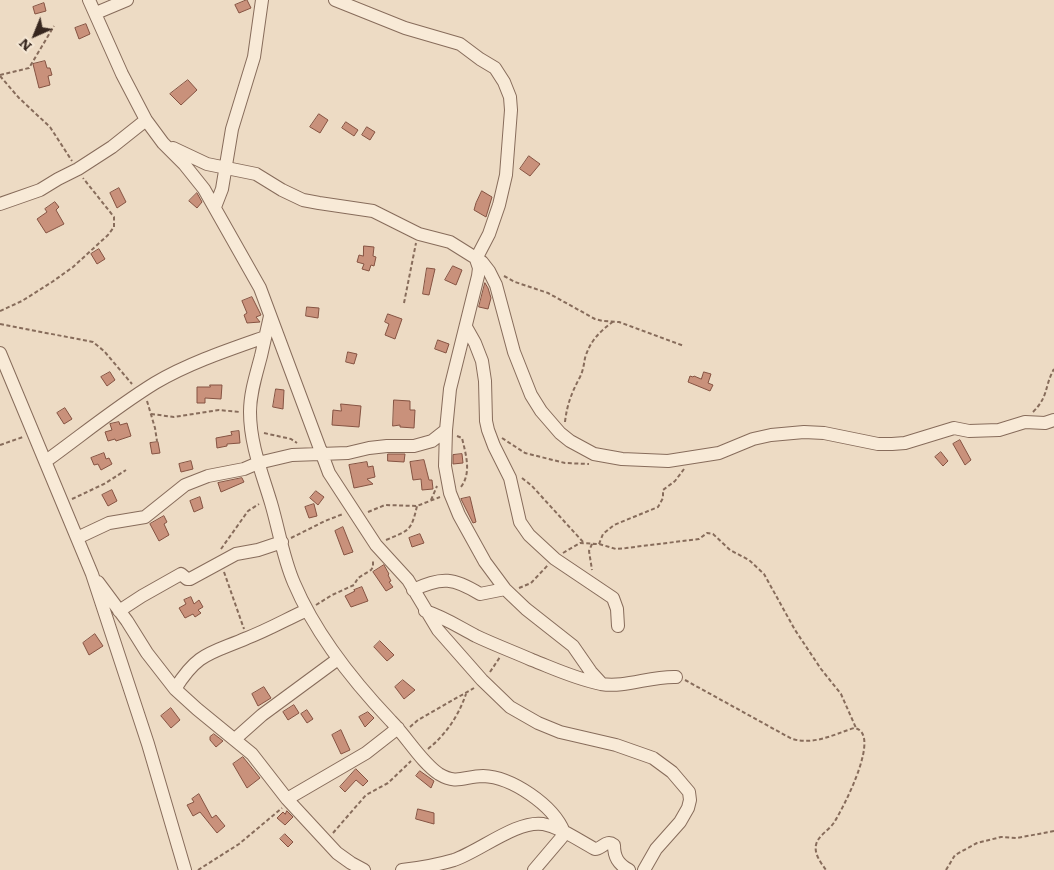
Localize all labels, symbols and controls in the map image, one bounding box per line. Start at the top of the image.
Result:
north arrow [10,10,60,60]
text: N [13,35,36,57]

